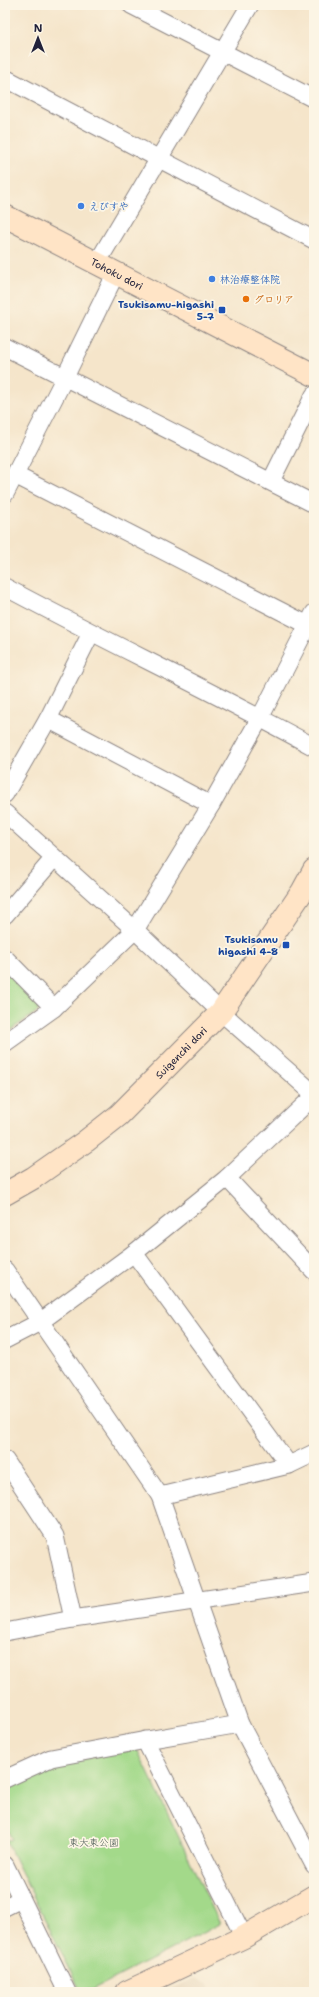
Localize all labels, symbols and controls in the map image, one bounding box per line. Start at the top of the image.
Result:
north arrow [18,18,58,58]
text: N [34,21,43,36]
place label: えびすや [89,200,129,213]
marker: えびすや [76,201,86,211]
street label: Tohoku dori [89,255,146,293]
place label: 林治療整体院 [220,273,280,286]
marker: 林治療整体院 [207,274,217,284]
place label: グロリア [254,293,294,306]
marker: グロリア [241,294,251,304]
place label: Tsukisamu-higashi 5-7 [118,298,214,323]
marker: Tsukisamu-higashi 5-7 [217,305,227,315]
place label: Tsukisamu higashi 4-8 [218,933,278,958]
marker: Tsukisamu higashi 4-8 [281,940,291,950]
street label: Suigenchi dori [152,1023,210,1081]
park label: 東大東公園 [69,1836,119,1849]

